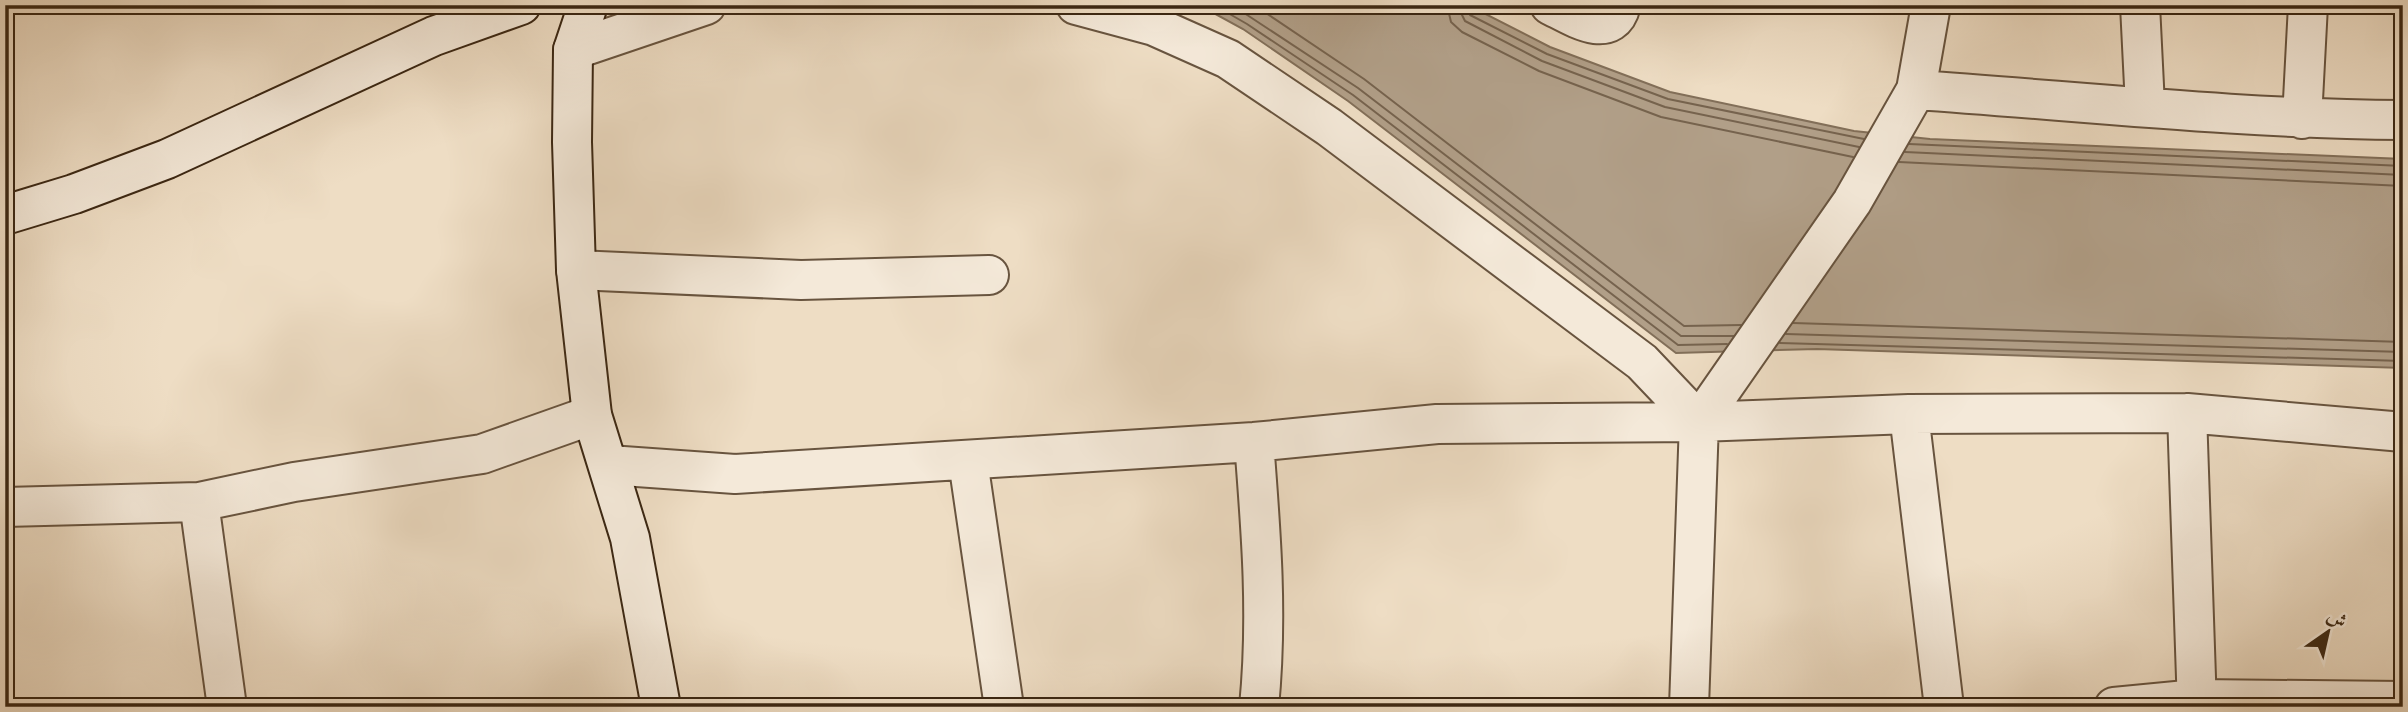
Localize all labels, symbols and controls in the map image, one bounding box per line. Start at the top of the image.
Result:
north arrow [2292,596,2362,666]
text: ش [2322,604,2351,634]

